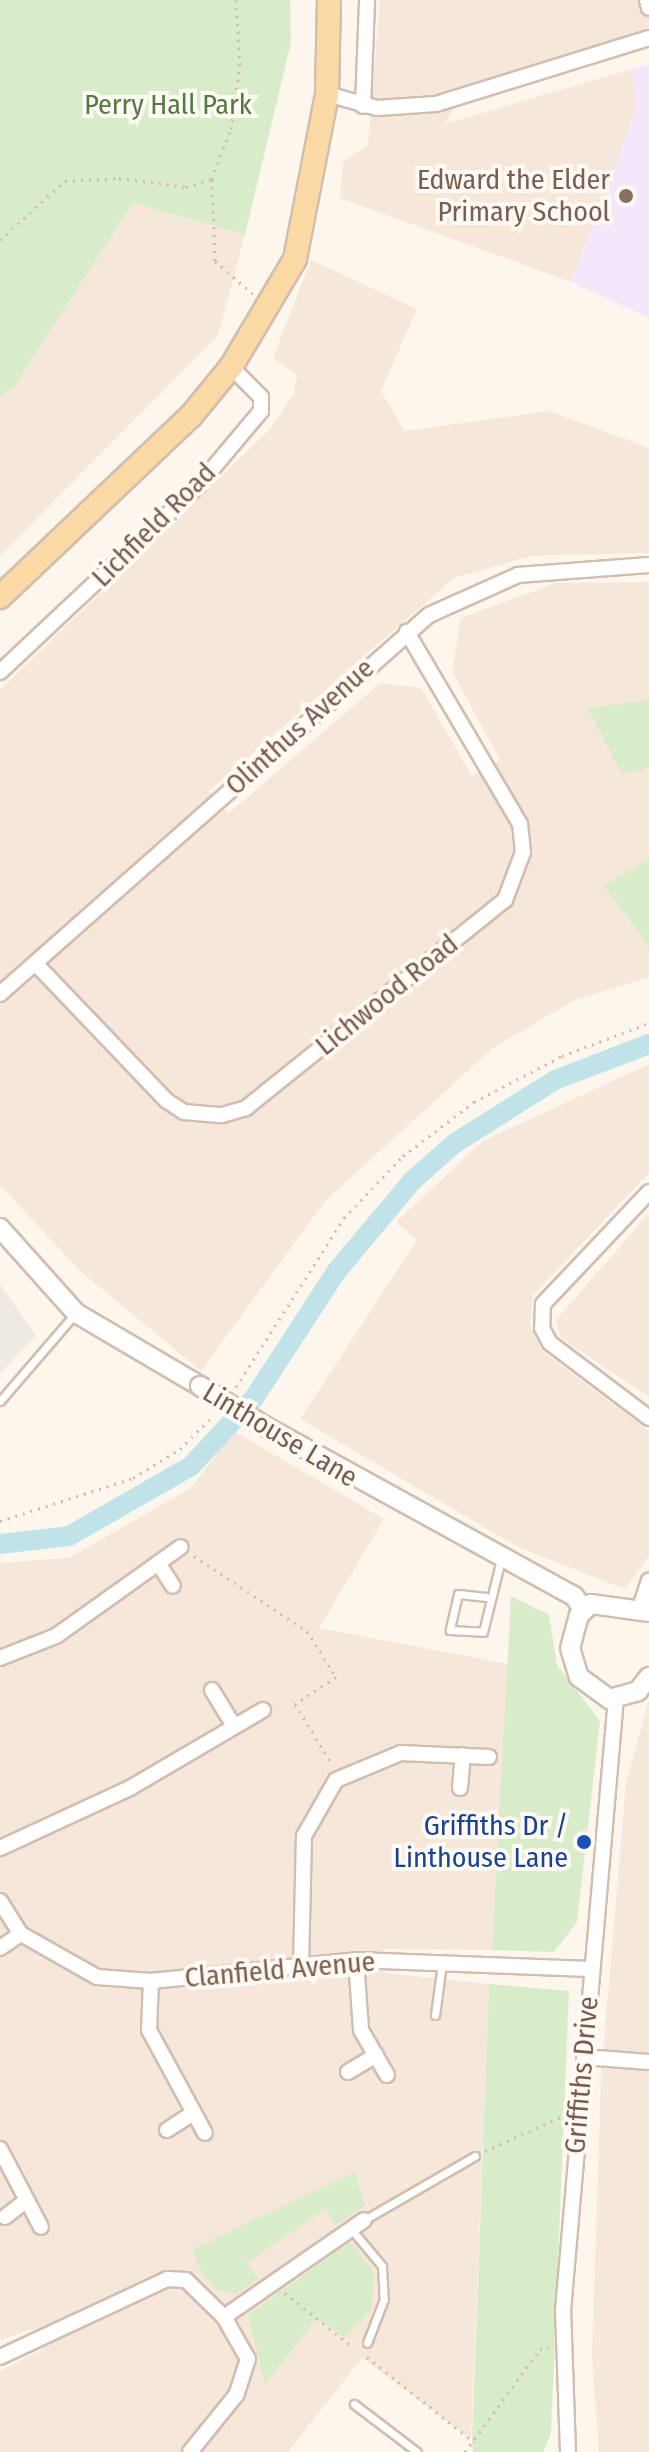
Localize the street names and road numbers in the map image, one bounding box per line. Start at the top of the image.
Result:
street label: Lichfield Road [85,456,223,594]
street label: Olinthus Avenue [219,652,381,802]
street label: Lichwood Road [309,927,465,1063]
street label: Linthouse Lane [197,1376,363,1494]
street label: Clanfield Avenue [183,1945,377,1995]
street label: Griffiths Drive [558,1995,606,2155]

